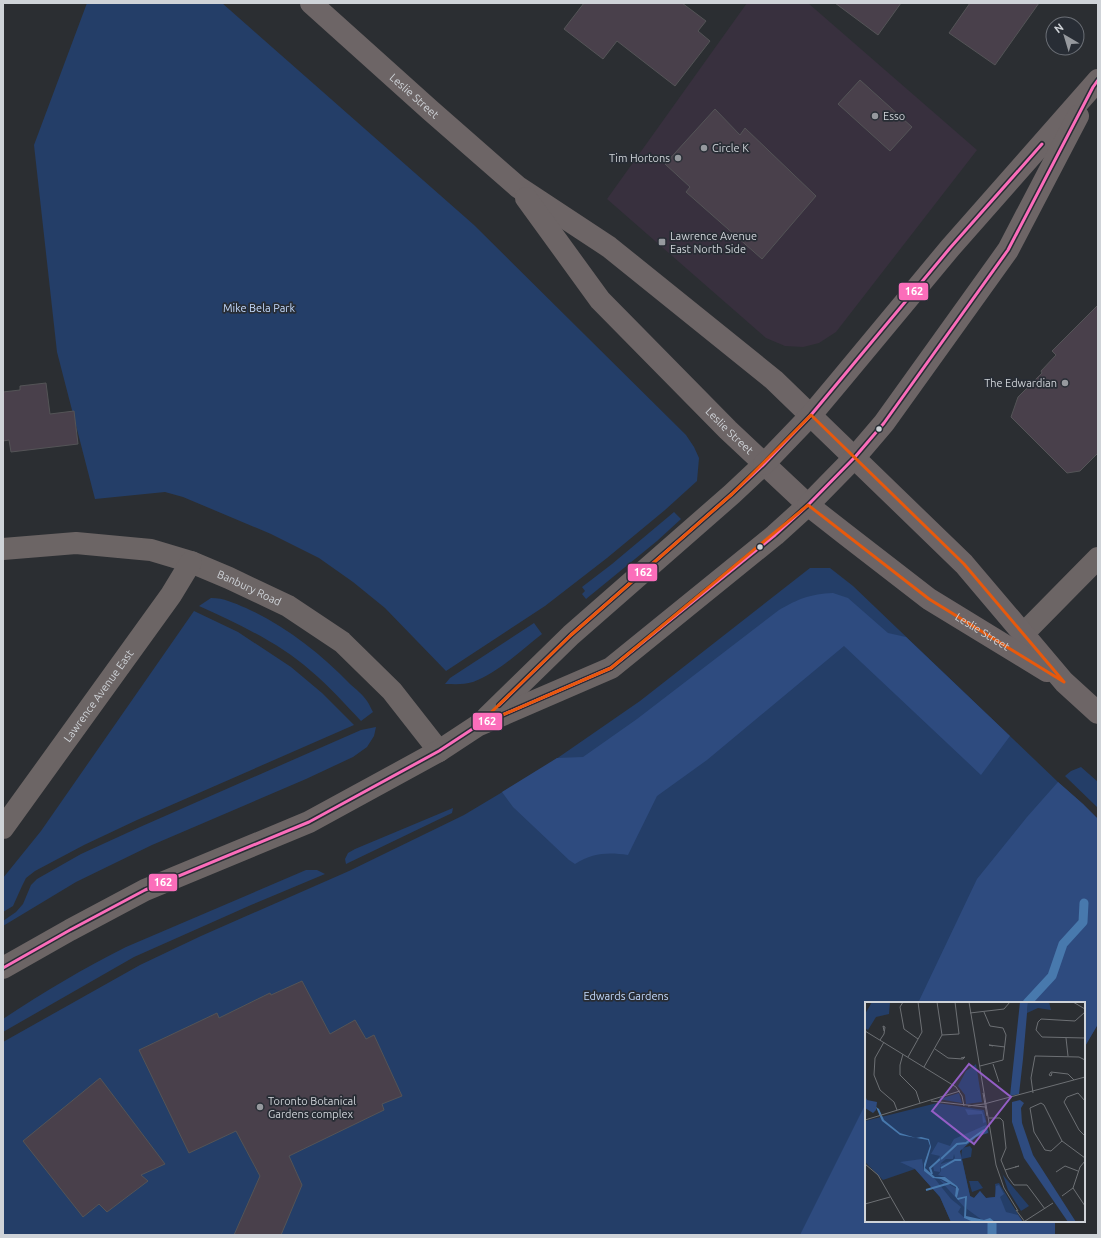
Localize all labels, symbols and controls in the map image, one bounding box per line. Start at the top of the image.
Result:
north arrow [1045,16,1085,56]
text: N [1052,21,1066,35]
street label: Leslie Street [388,71,442,121]
place label: Esso [883,110,905,122]
marker: Esso [870,111,880,121]
place label: Circle K [712,142,749,154]
marker: Circle K [699,143,709,153]
place label: Tim Hortons [609,152,670,164]
marker: Tim Hortons [673,153,683,163]
place label: Lawrence Avenue East North Side [670,230,757,255]
marker: Lawrence Avenue East North Side [657,237,667,247]
line badge: 162 [898,282,929,301]
text: 162 [905,285,923,297]
park label: Mike Bela Park [223,302,296,314]
place label: The Edwardian [984,377,1057,389]
marker: The Edwardian [1060,378,1070,388]
street label: Leslie Street [703,405,756,457]
unlabelled marker [874,424,884,434]
unlabelled marker [755,542,765,552]
line badge: 162 [627,563,658,582]
text: 162 [634,566,652,578]
street label: Banbury Road [215,568,283,608]
street label: Leslie Street [953,611,1012,653]
street label: Lawrence Avenue East [61,647,136,744]
line badge: 162 [472,712,503,731]
text: 162 [478,715,496,727]
line badge: 162 [148,873,178,892]
text: 162 [154,876,172,888]
park label: Edwards Gardens [583,990,669,1002]
inset map [865,1002,1085,1222]
place label: Toronto Botanical Gardens complex [268,1095,356,1120]
marker: Toronto Botanical Gardens complex [255,1102,265,1112]

